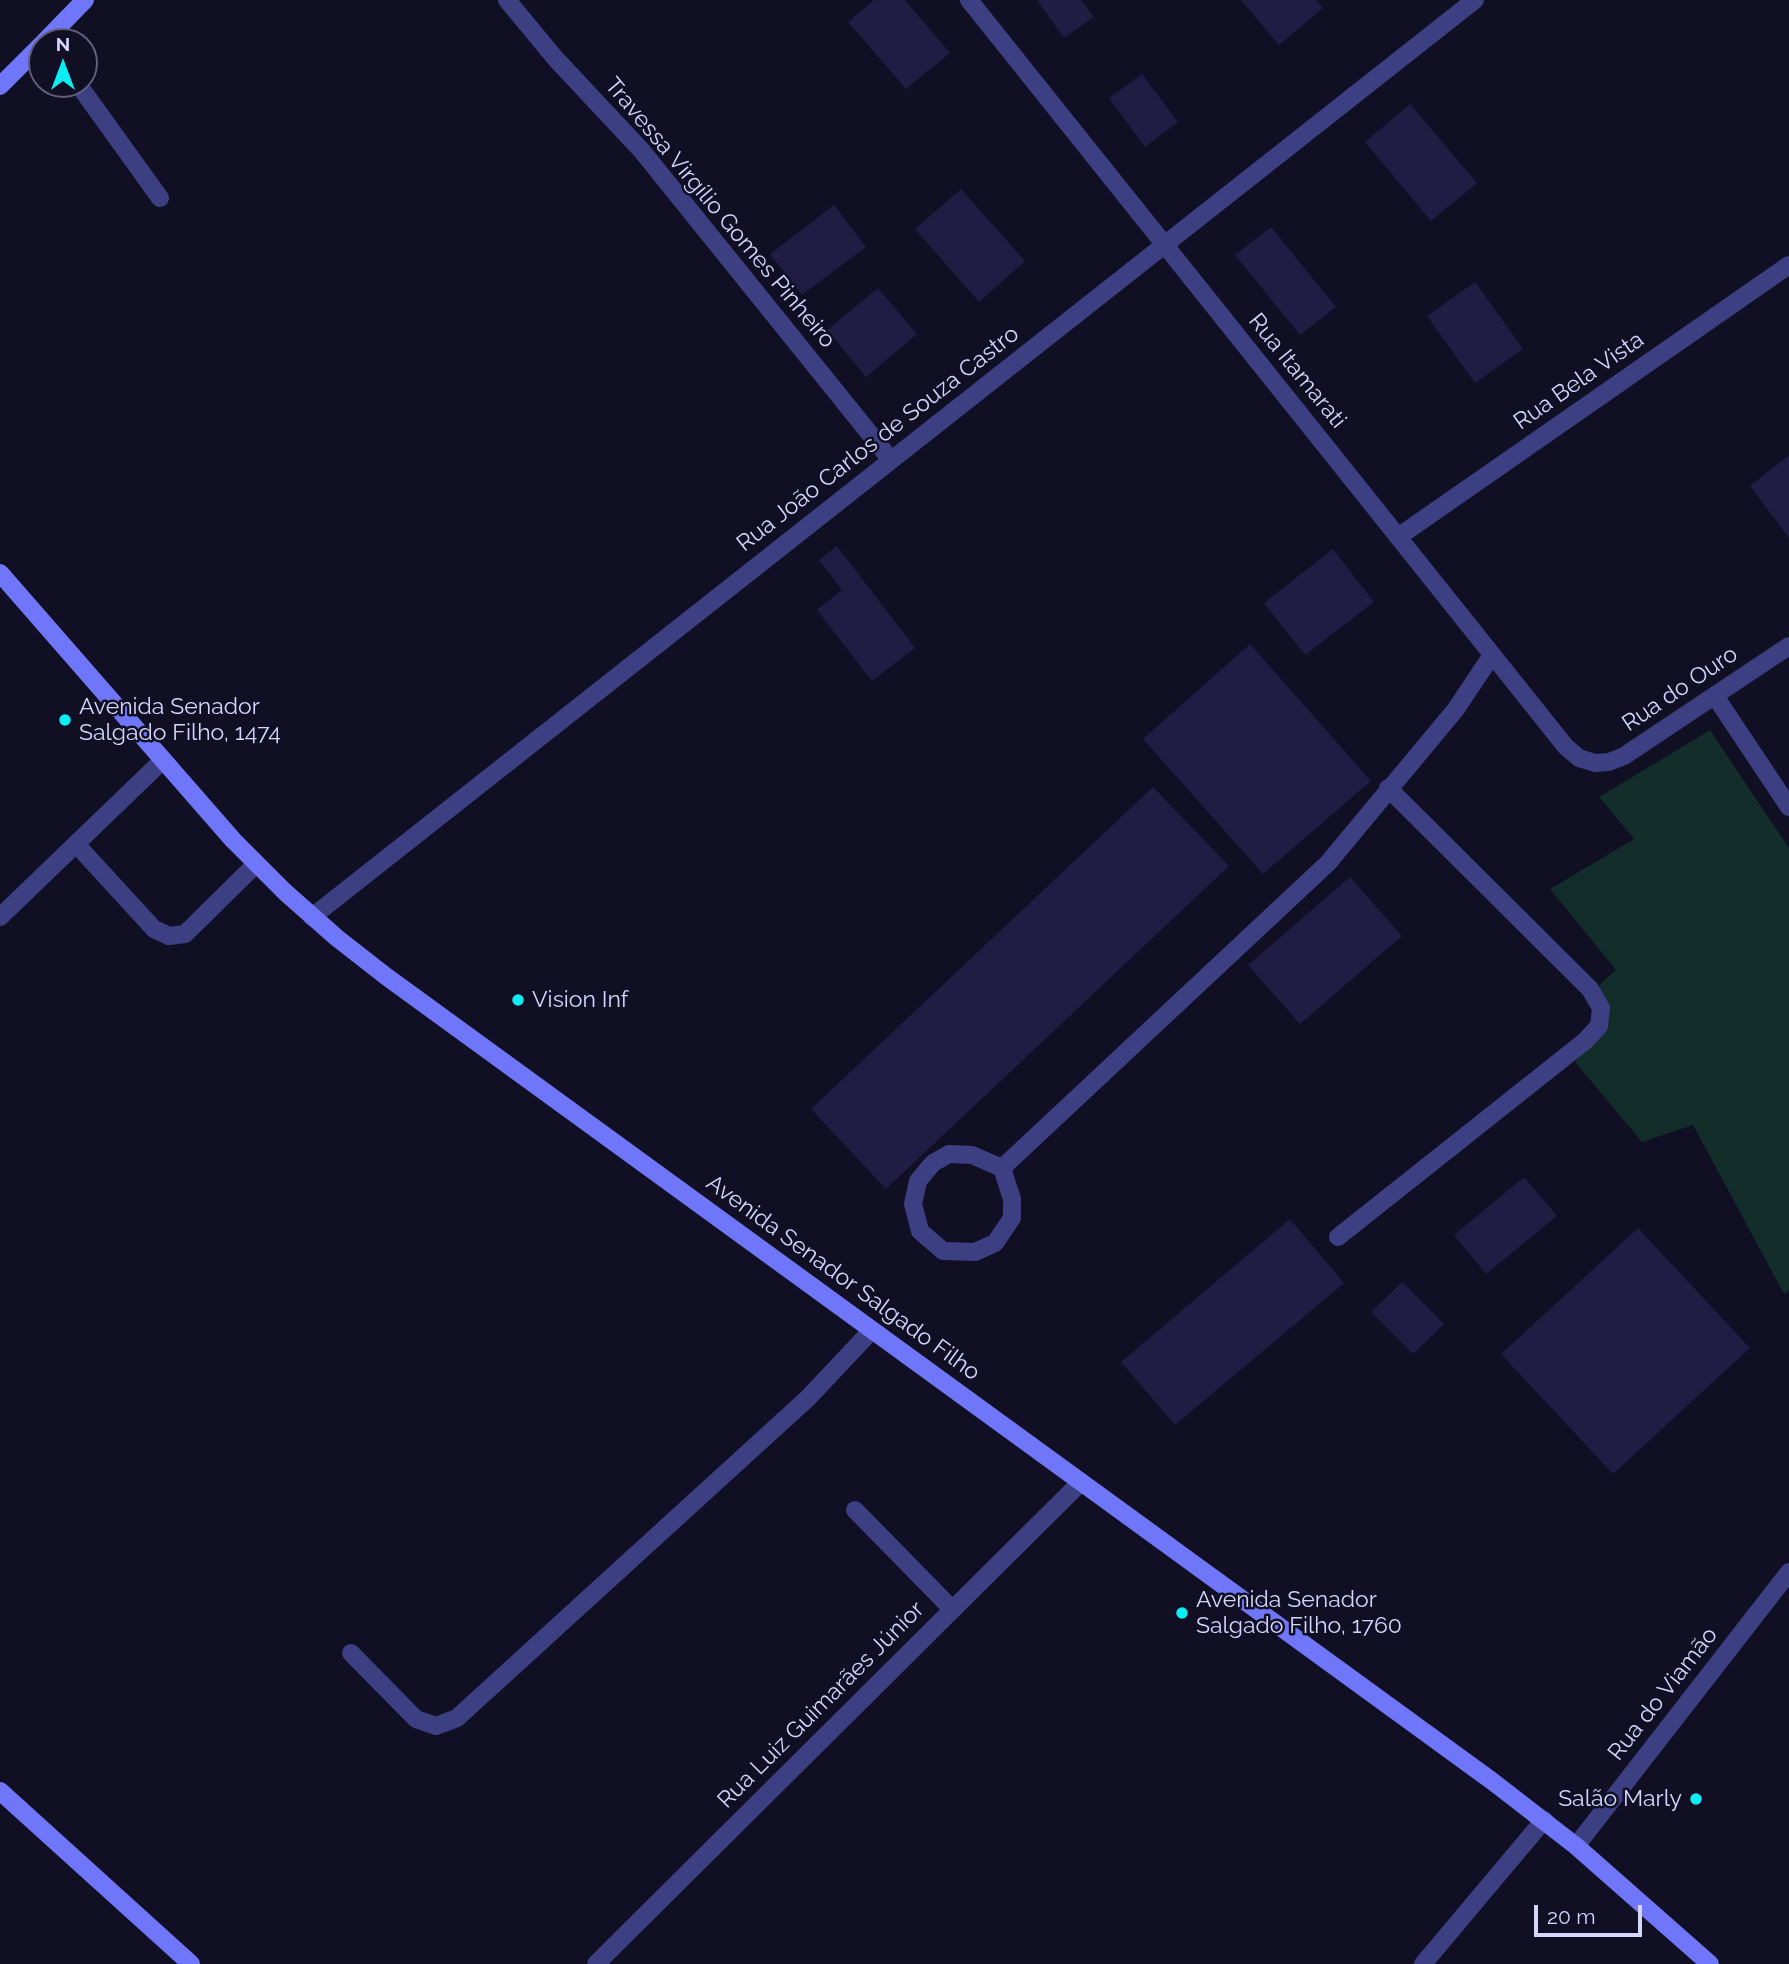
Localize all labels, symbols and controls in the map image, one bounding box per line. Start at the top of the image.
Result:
north arrow [28,28,98,98]
text: N [56,33,70,55]
street label: Travessa Virgílio Gomes Pinheiro [599,72,841,354]
street label: Rua Itamarati [1242,308,1352,434]
street label: Rua João Carlos de Souza Castro [732,320,1024,558]
street label: Rua Bela Vista [1509,326,1649,436]
street label: Rua do Ouro [1617,640,1743,738]
place label: Avenida Senador Salgado Filho, 1474 [79,693,281,747]
marker: Avenida Senador Salgado Filho, 1474 [57,712,73,728]
place label: Vision Inf [532,986,628,1014]
marker: Vision Inf [510,992,526,1008]
street label: Avenida Senador Salgado Filho [701,1169,985,1387]
place label: Avenida Senador Salgado Filho, 1760 [1196,1586,1402,1640]
street label: Rua Luiz Guimarães Júnior [712,1596,930,1814]
marker: Avenida Senador Salgado Filho, 1760 [1174,1605,1190,1621]
street label: Rua do Viamão [1602,1622,1724,1766]
place label: Salão Marly [1558,1785,1682,1813]
marker: Salão Marly [1688,1791,1704,1807]
scale bar [1537,1890,1646,1934]
text: 20 m [1547,1904,1595,1929]

